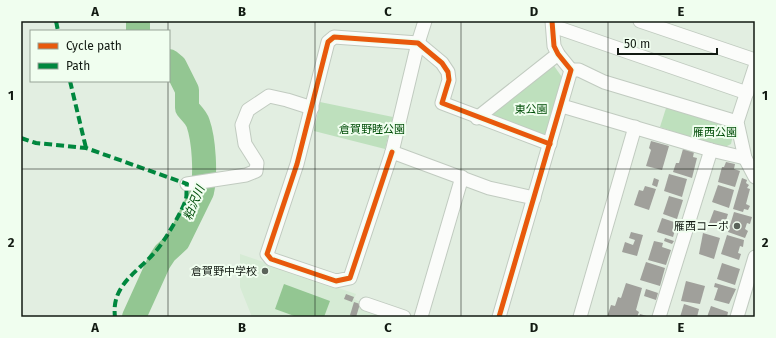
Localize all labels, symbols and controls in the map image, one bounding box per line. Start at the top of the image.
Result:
text: A [90,4,99,19]
text: B [238,4,246,19]
text: C [384,4,392,19]
text: D [530,4,539,19]
text: E [678,4,685,19]
legend [30,30,170,82]
scale bar [618,30,717,56]
text: 50 m [624,37,650,51]
text: Cycle path [66,39,122,53]
text: Path [66,59,90,73]
text: 1 [8,88,14,103]
text: 1 [762,88,768,103]
park label: 東公園 [515,103,548,116]
park label: 倉賀野睦公園 [339,123,405,136]
park label: 雁西公園 [693,126,737,139]
water label: 粕沢川 [181,182,208,222]
place label: 雁西コーポ [674,220,729,233]
marker: 雁西コーポ [732,221,742,231]
text: 2 [8,235,15,250]
text: 2 [762,235,769,250]
place label: 倉賀野中学校 [191,265,257,278]
marker: 倉賀野中学校 [260,266,270,276]
text: A [90,320,99,335]
text: B [238,320,246,335]
text: C [384,320,392,335]
text: D [530,320,539,335]
text: E [678,320,685,335]

